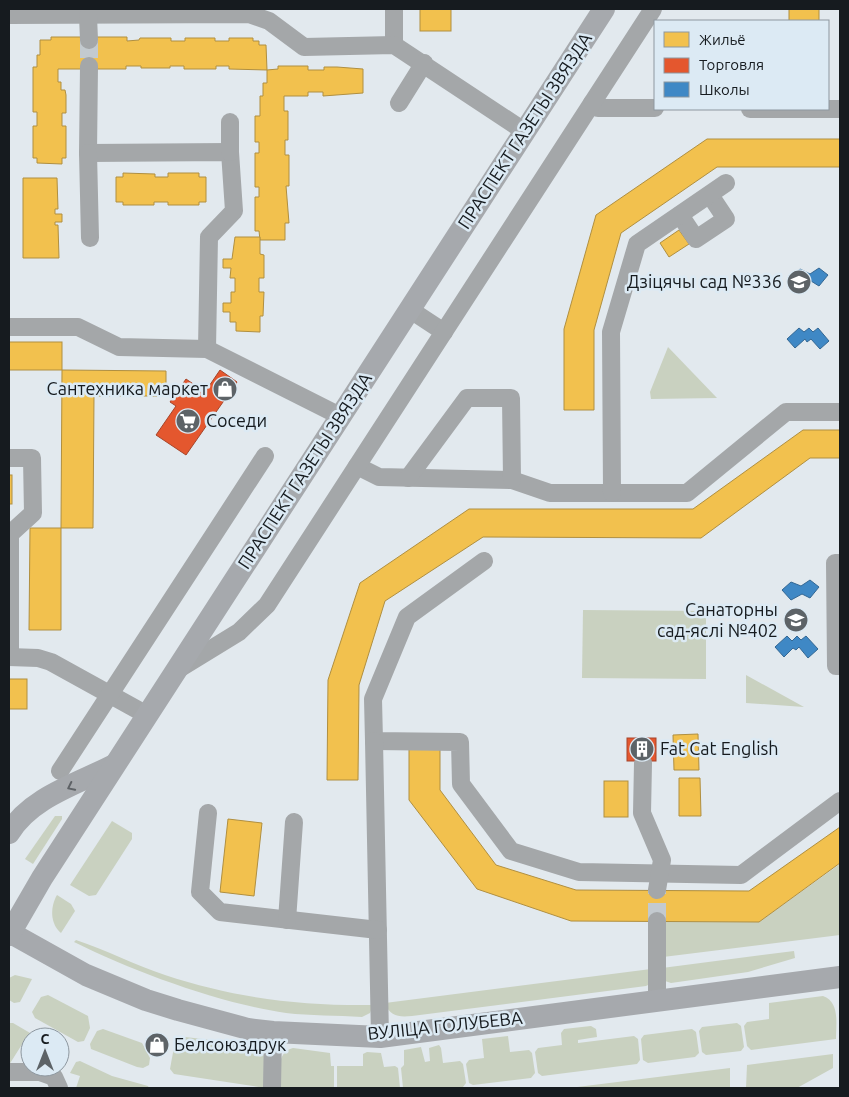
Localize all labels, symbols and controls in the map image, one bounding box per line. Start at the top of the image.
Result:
legend [654,20,829,110]
street label: ПРАСПЕКТ ГАЗЕТЫ ЗВЯЗДА [453,28,595,232]
text: Жильё [699,31,746,48]
text: Торговля [699,56,764,73]
text: Школы [699,81,750,98]
school or university icon: Дзіцячы сад №336 [786,269,812,295]
place label: Дзіцячы сад №336 [627,271,782,291]
street label: ПРАСПЕКТ ГАЗЕТЫ ЗВЯЗДА [233,368,375,572]
shop icon: Сантехника маркет [212,376,238,402]
place label: Сантехника маркет [47,378,208,398]
supermarket icon: Соседи [175,408,201,434]
place label: Соседи [206,410,267,430]
place label: Санаторны сад-яслі №402 [657,599,778,640]
school or university icon: Санаторны сад-яслі №402 [783,607,809,633]
building icon: Fat Cat English [629,736,655,762]
place label: Fat Cat English [660,738,779,758]
one-way arrow [67,781,76,791]
street label: ВУЛІЦА ГОЛУБЕВА [366,1007,524,1043]
north arrow [20,1027,70,1077]
text: С [41,1031,50,1047]
shop icon: Белсоюздрук [144,1032,170,1058]
place label: Белсоюздрук [174,1034,286,1054]

